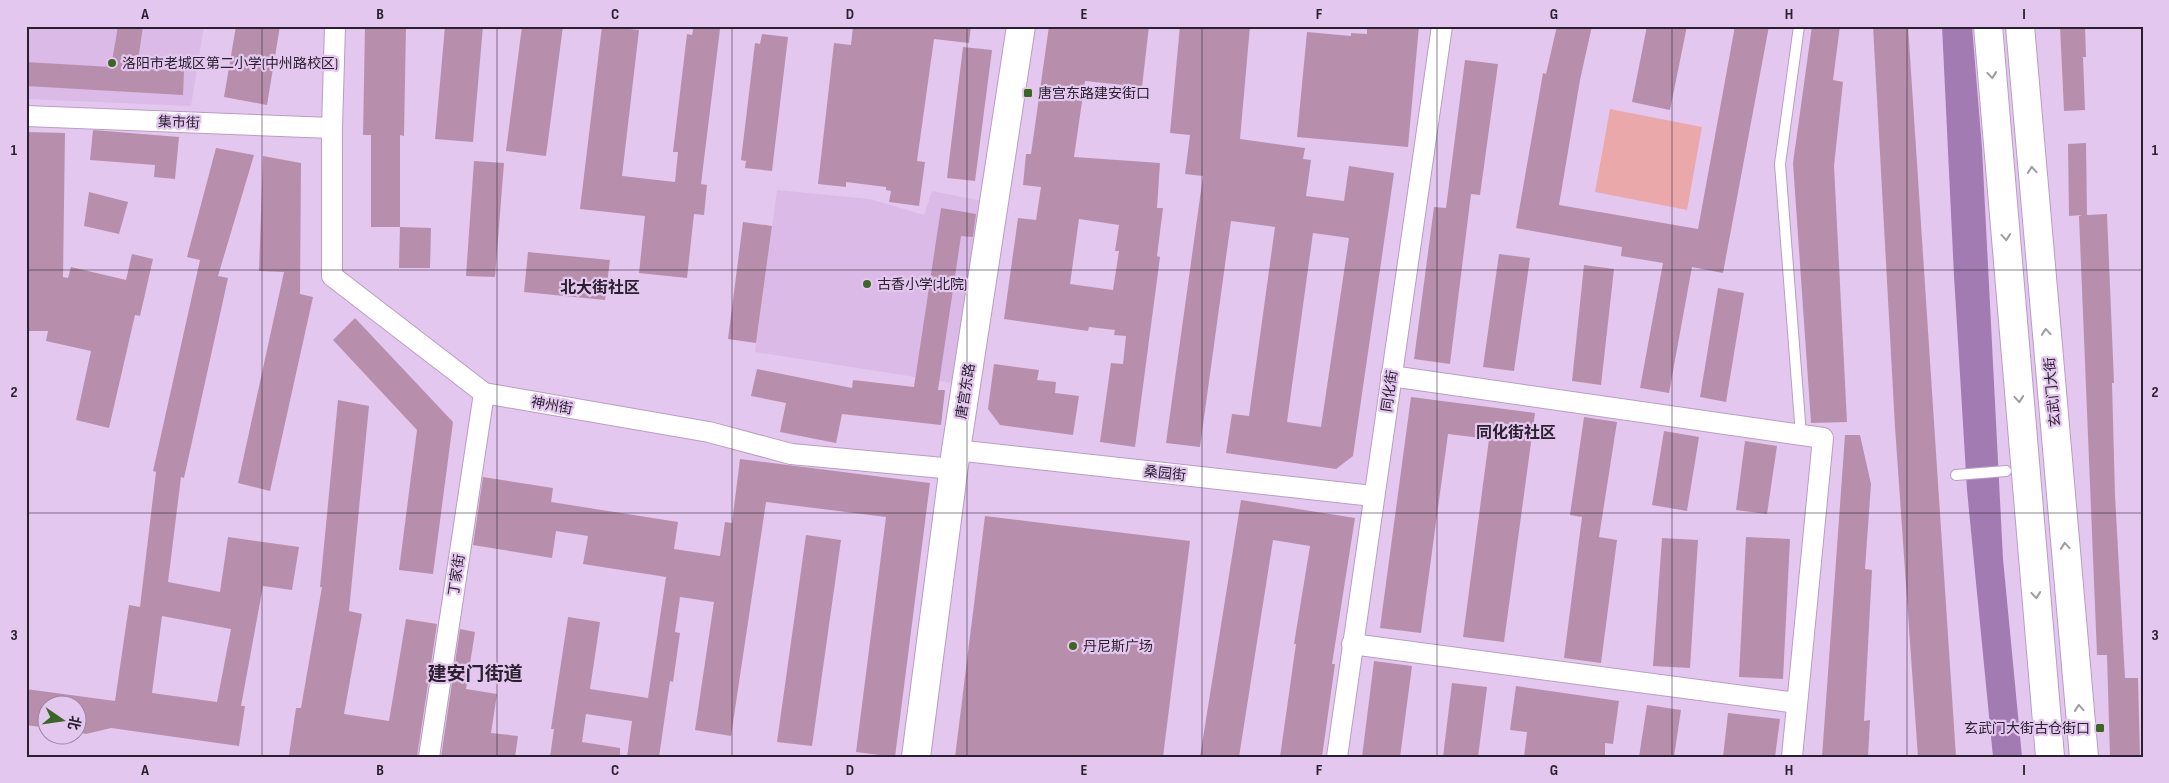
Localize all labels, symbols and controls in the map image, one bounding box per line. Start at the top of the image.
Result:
text: A [140,5,149,24]
text: B [376,5,384,24]
text: C [611,5,619,24]
text: D [846,5,854,24]
text: E [1081,5,1088,24]
text: F [1316,5,1323,24]
text: G [1550,5,1558,24]
text: H [1785,5,1793,24]
text: I [2022,5,2026,24]
place label: 洛阳市老城区第二小学(中州路校区) [122,55,338,72]
marker: 洛阳市老城区第二小学(中州路校区) [106,57,118,69]
one-way arrow [1986,71,1997,79]
place label: 唐宫东路建安街口 [1038,85,1150,102]
marker: 唐宫东路建安街口 [1022,87,1034,99]
street label: 集市街 [158,113,200,132]
text: 1 [11,141,18,160]
text: 1 [2152,141,2159,160]
one-way arrow [2027,166,2038,174]
one-way arrow [2000,233,2011,241]
place label: 古香小学(北院) [877,276,967,293]
district label: 北大街社区 [560,278,640,298]
marker: 古香小学(北院) [861,278,873,290]
one-way arrow [2041,328,2052,336]
street label: 玄武门大街 [2041,356,2064,428]
street label: 唐宫东路 [953,362,978,420]
street label: 同化街 [1378,369,1401,413]
text: 2 [10,383,18,402]
text: 2 [2151,383,2159,402]
street label: 神州街 [530,393,574,418]
one-way arrow [2014,395,2025,403]
district label: 同化街社区 [1476,423,1556,443]
street label: 桑园街 [1143,463,1187,484]
one-way arrow [2060,542,2071,550]
street label: 丁家街 [445,553,468,597]
one-way arrow [2030,592,2041,600]
text: 3 [10,626,18,645]
text: 3 [2151,626,2159,645]
place label: 丹尼斯广场 [1083,638,1153,655]
marker: 丹尼斯广场 [1067,640,1079,652]
district label: 建安门街道 [427,663,523,686]
north arrow [38,696,88,746]
one-way arrow [2074,704,2085,712]
text: 北 [64,714,84,732]
place label: 玄武门大街古仓街口 [1964,720,2090,737]
marker: 玄武门大街古仓街口 [2094,722,2106,734]
text: A [140,761,149,780]
text: B [376,761,384,780]
text: C [611,761,619,780]
text: D [846,761,854,780]
text: E [1081,761,1088,780]
text: F [1316,761,1323,780]
text: G [1550,761,1558,780]
text: H [1785,761,1793,780]
text: I [2022,761,2026,780]

